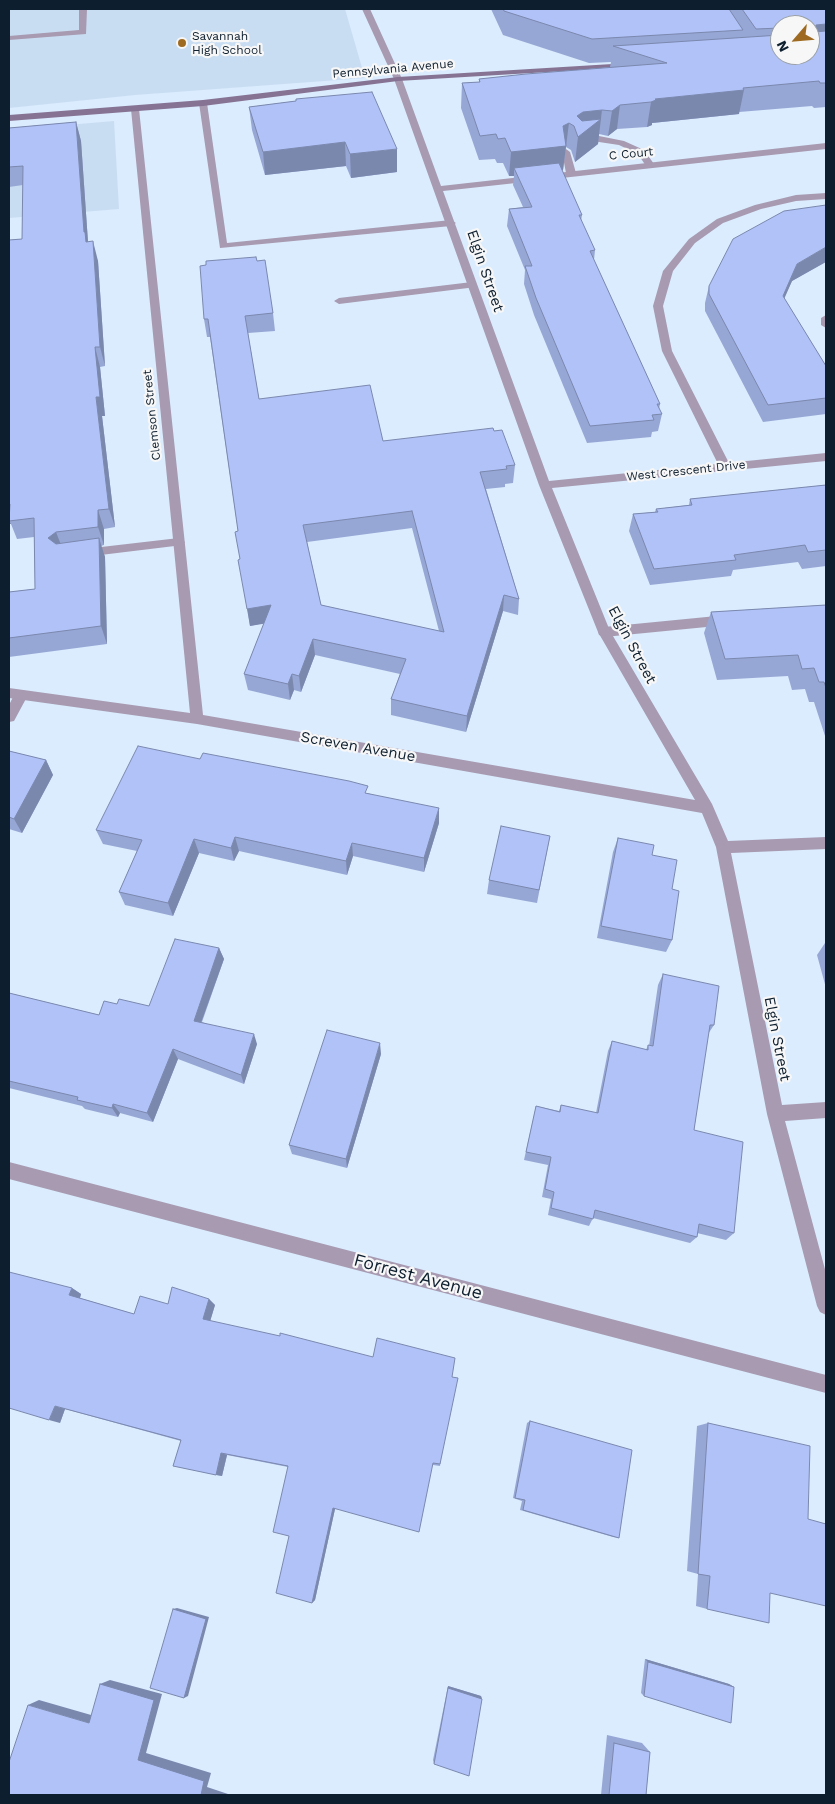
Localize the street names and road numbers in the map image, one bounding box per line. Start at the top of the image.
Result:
street label: Pennsylvania Avenue [332,57,454,81]
street label: C Court [608,145,654,163]
street label: Elgin Street [463,228,507,314]
street label: Clemson Street [140,369,164,461]
street label: West Crescent Drive [626,458,746,484]
street label: Elgin Street [604,603,660,687]
street label: Screven Avenue [299,728,417,766]
street label: Elgin Street [760,995,794,1083]
street label: Forrest Avenue [351,1249,485,1305]

